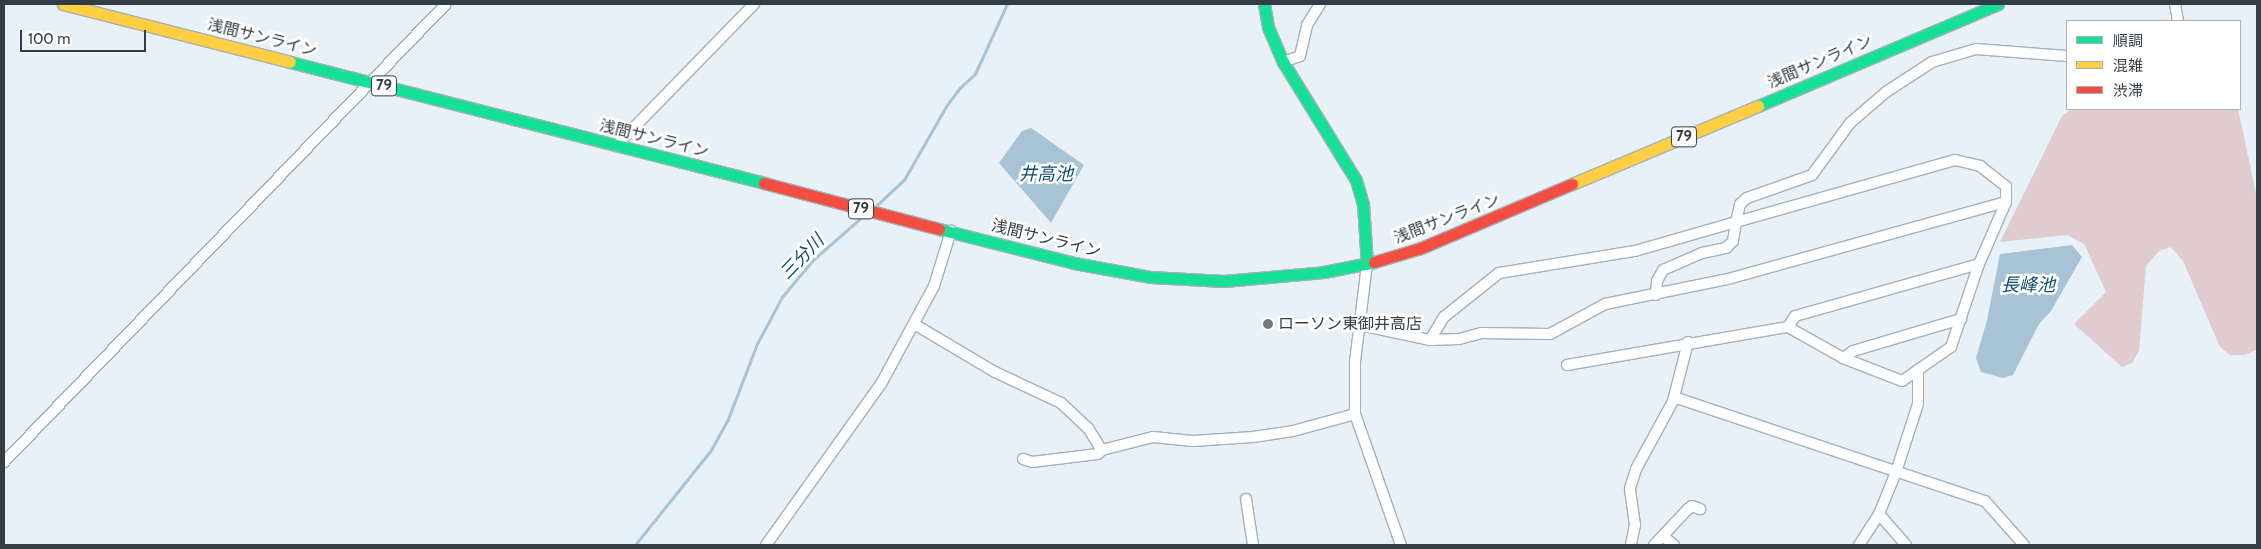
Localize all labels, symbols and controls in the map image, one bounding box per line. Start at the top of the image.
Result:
street label: 浅間サンライン [205,15,319,61]
scale bar [22,20,149,52]
legend [2066,20,2241,110]
text: 100 m [28,30,70,48]
street label: 浅間サンライン [1765,31,1875,93]
text: 順調 [2113,32,2143,50]
text: 混雑 [2113,57,2143,75]
road number: 79 [370,74,398,98]
text: 渋滞 [2113,82,2143,100]
street label: 浅間サンライン [597,116,711,162]
road number: 79 [1670,124,1698,150]
water label: 井高池 [1019,163,1073,185]
street label: 浅間サンライン [1391,190,1503,248]
road number: 79 [847,196,875,222]
street label: 浅間サンライン [989,216,1103,262]
water label: 三分川 [775,230,829,284]
water label: 長峰池 [2001,274,2055,296]
place label: ローソン東御井高店 [1278,314,1422,334]
marker: ローソン東御井高店 [1262,318,1274,330]

